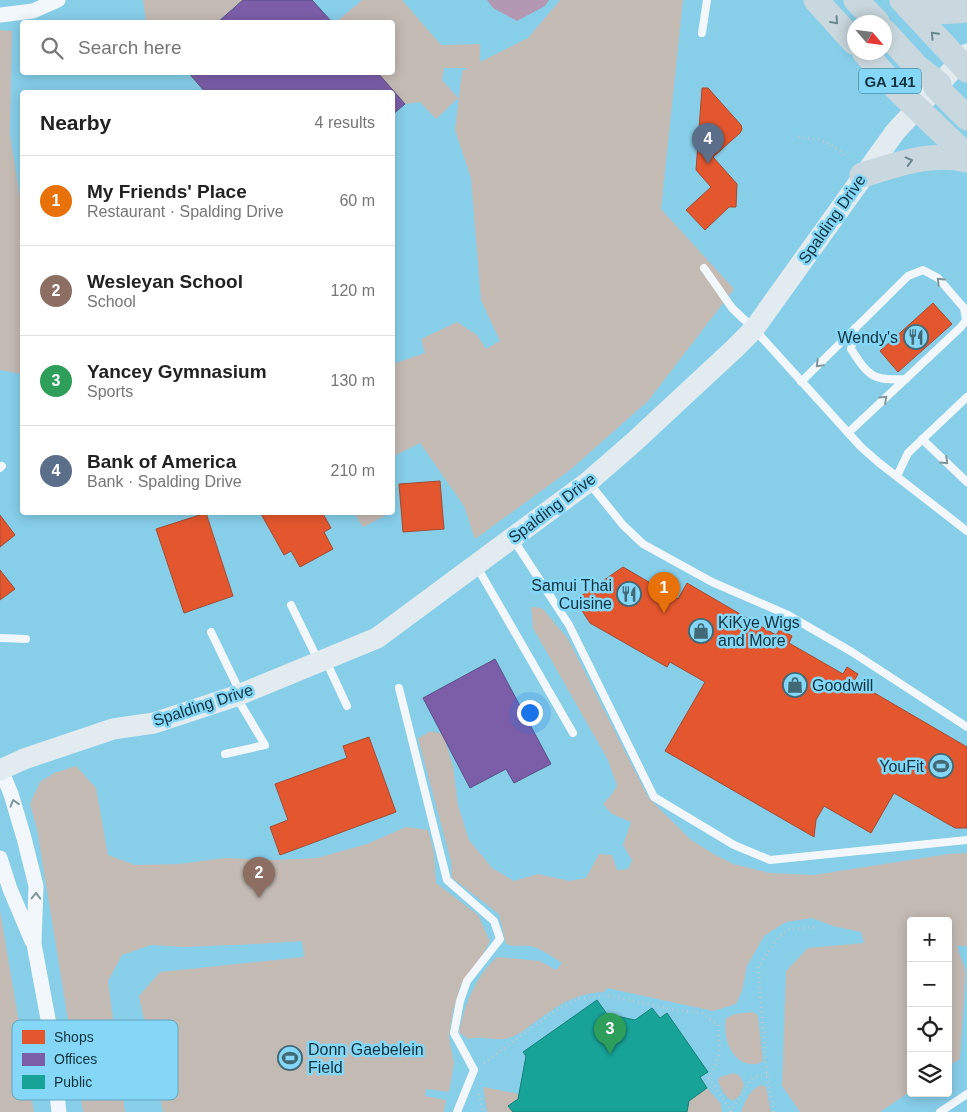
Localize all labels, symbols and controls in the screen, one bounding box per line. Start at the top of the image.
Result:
north arrow [847,15,892,60]
one-way arrow [830,16,839,25]
search box [20,20,395,75]
one-way arrow [931,31,940,40]
icon: search [38,34,66,62]
text: Search here [78,37,182,58]
road number: GA 141 [859,68,921,94]
text: Nearby [40,111,111,134]
text: 4 results [315,114,375,131]
pin: 4 [692,123,724,164]
one-way arrow [905,157,913,167]
street label: Spalding Drive [795,171,869,266]
text: My Friends' Place [87,181,247,202]
text: 1 [52,192,60,209]
text: 60 m [339,192,375,209]
text: Restaurant · Spalding Drive [87,203,284,220]
text: Wesleyan School [87,271,243,292]
one-way arrow [937,278,946,287]
text: 2 [52,282,60,299]
text: 120 m [331,282,375,299]
text: School [87,293,136,310]
restaurant icon: Wendy's [903,324,929,350]
place label: Wendy's [837,329,898,346]
one-way arrow [816,358,825,367]
text: Yancey Gymnasium [87,361,267,382]
text: 3 [52,372,60,389]
text: 130 m [331,372,375,389]
text: Sports [87,383,133,400]
one-way arrow [879,396,888,405]
text: Bank of America [87,451,236,472]
one-way arrow [939,455,948,464]
text: 4 [52,462,60,479]
text: 210 m [331,462,375,479]
street label: Spalding Drive [505,470,599,546]
text: Bank · Spalding Drive [87,473,242,490]
pin: 1 [648,572,680,613]
place label: Samui Thai Cuisine [531,577,612,612]
restaurant icon: Samui Thai Cuisine [616,581,642,607]
place label: KiKye Wigs and More [718,614,800,649]
shop icon: KiKye Wigs and More [688,618,714,644]
shop icon: Goodwill [782,672,808,698]
place label: Goodwill [812,677,873,694]
street label: Spalding Drive [151,681,255,729]
your location [517,700,543,726]
sports icon: YouFit [928,753,954,779]
place label: YouFit [879,758,925,775]
one-way arrow [9,800,19,808]
pin: 2 [243,857,275,898]
one-way arrow [31,891,41,899]
map controls [907,917,952,1097]
button: + [907,917,952,962]
button: − [907,962,952,1007]
button: locate [907,1007,952,1052]
pin: 3 [594,1013,626,1054]
legend [12,1020,178,1100]
text: Shops [54,1029,94,1045]
place label: Donn Gaebelein Field [308,1041,424,1076]
sports icon: Donn Gaebelein Field [277,1045,303,1071]
text: Offices [54,1051,97,1067]
button: layers [907,1052,952,1097]
text: Public [54,1074,92,1090]

